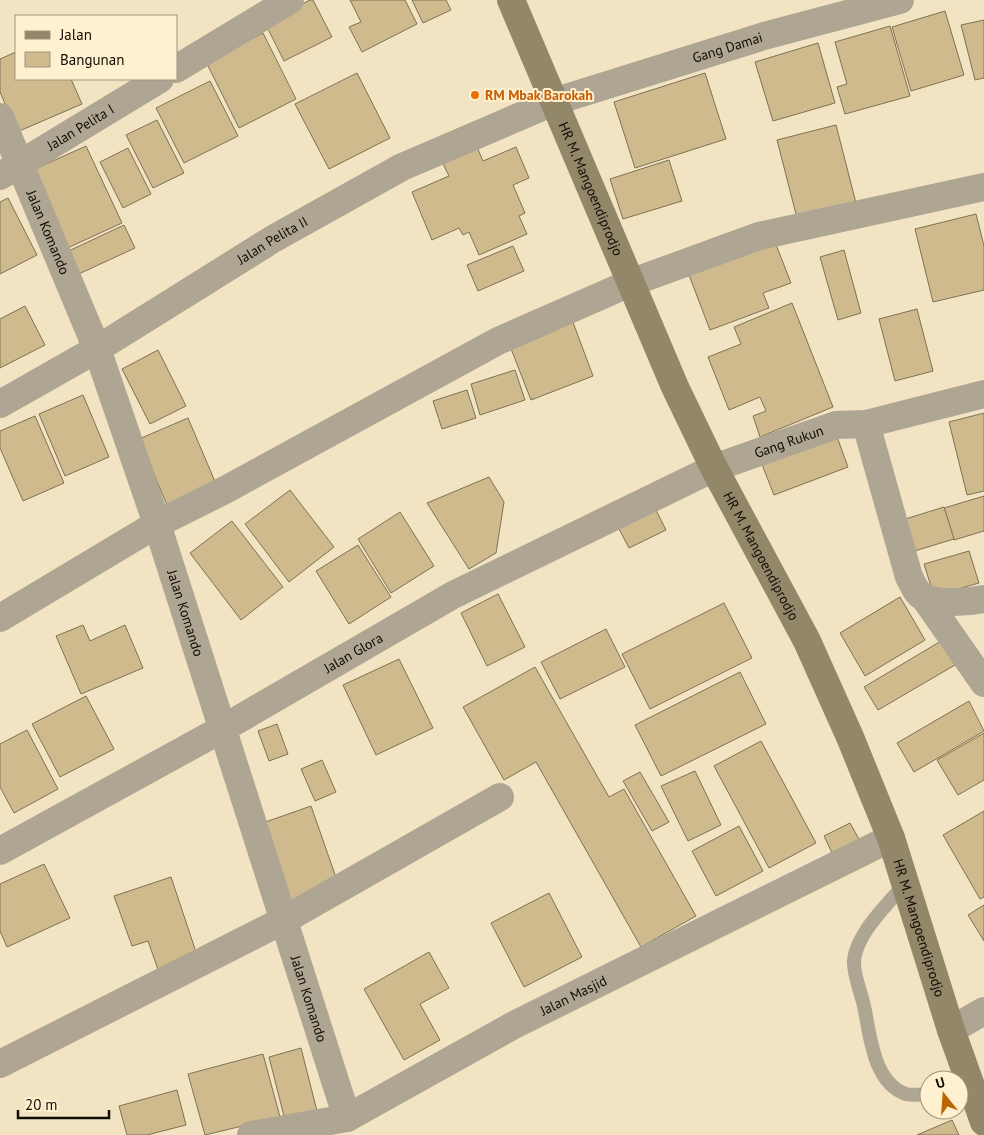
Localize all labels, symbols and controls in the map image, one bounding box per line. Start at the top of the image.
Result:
legend [15,15,178,80]
text: Jalan [59,25,92,44]
street label: Gang Damai [690,28,765,67]
text: Bangunan [60,50,124,69]
place label: RM Mbak Barokah [485,86,593,104]
marker: RM Mbak Barokah [469,89,481,101]
street label: Jalan Pelita I [43,100,117,155]
street label: HR M. Mangoendiprodjo [555,119,627,258]
street label: Jalan Komando [22,186,74,277]
street label: Jalan Pelita II [233,212,311,269]
street label: Gang Rukun [752,421,826,462]
street label: HR M. Mangoendiprodjo [719,488,803,623]
street label: Jalan Komando [163,567,208,659]
street label: Jalan Glora [320,629,386,678]
street label: HR M. Mangoendiprodjo [889,857,949,999]
street label: Jalan Komando [286,952,331,1044]
street label: Jalan Masjid [536,971,610,1020]
north arrow [919,1070,969,1120]
text: U [933,1073,947,1092]
scale bar [18,1088,109,1120]
text: 20 m [25,1095,58,1114]

